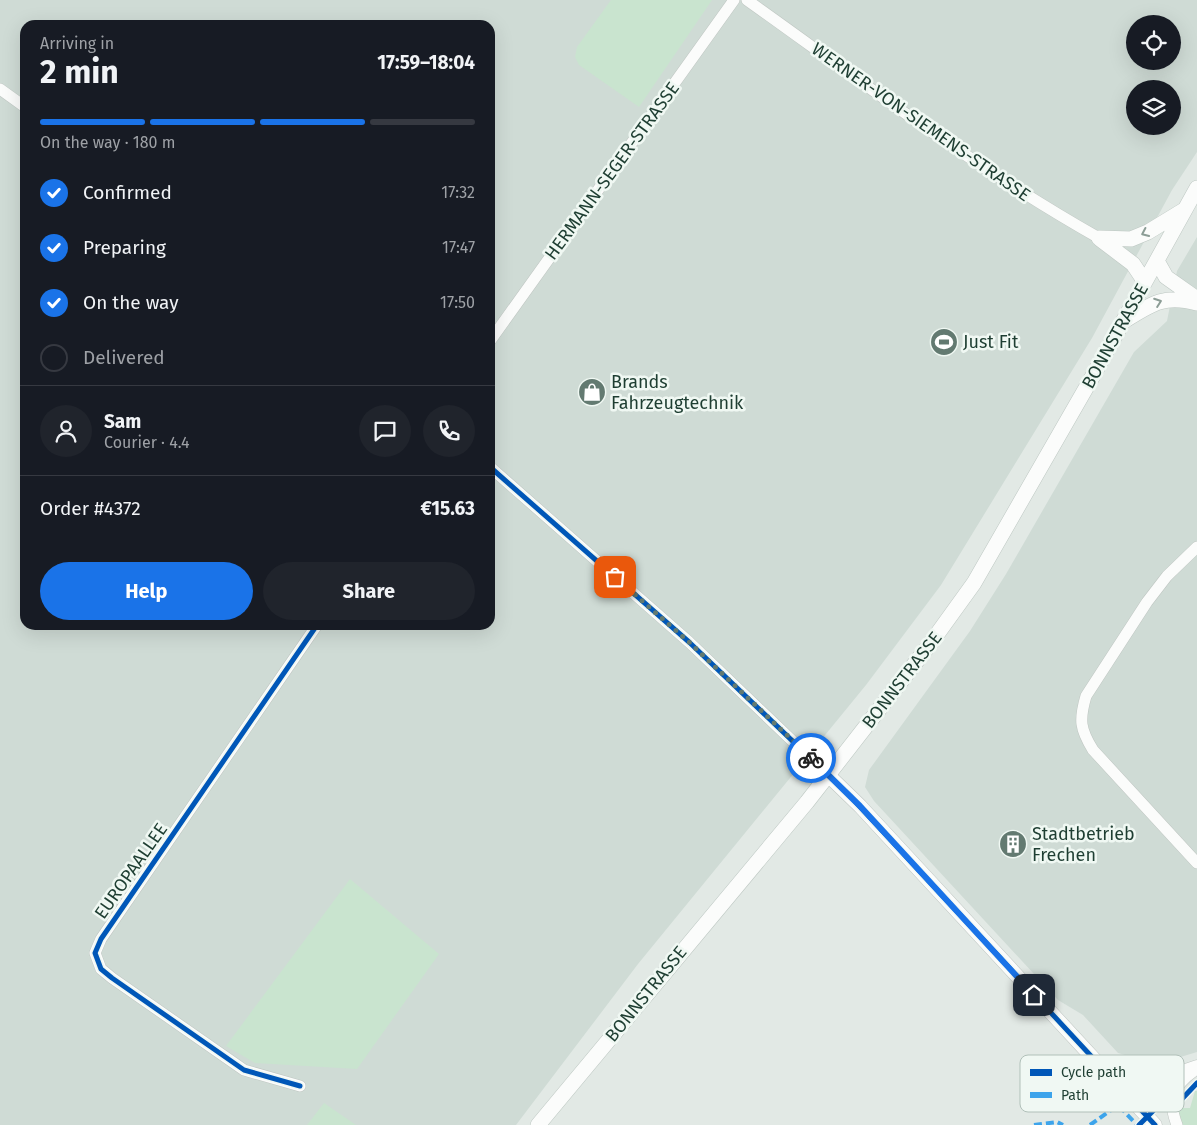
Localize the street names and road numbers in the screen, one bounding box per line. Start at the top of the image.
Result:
street label: WERNER-VON-SIEMENS-STRASSE [807,38,1035,206]
street label: HERMANN-SEGER-STRASSE [540,78,684,264]
street label: BONNSTRASSE [1077,280,1153,392]
street label: BONNSTRASSE [857,627,947,733]
street label: EUROPAALLEE [90,819,172,923]
street label: BONNSTRASSE [601,942,691,1046]

